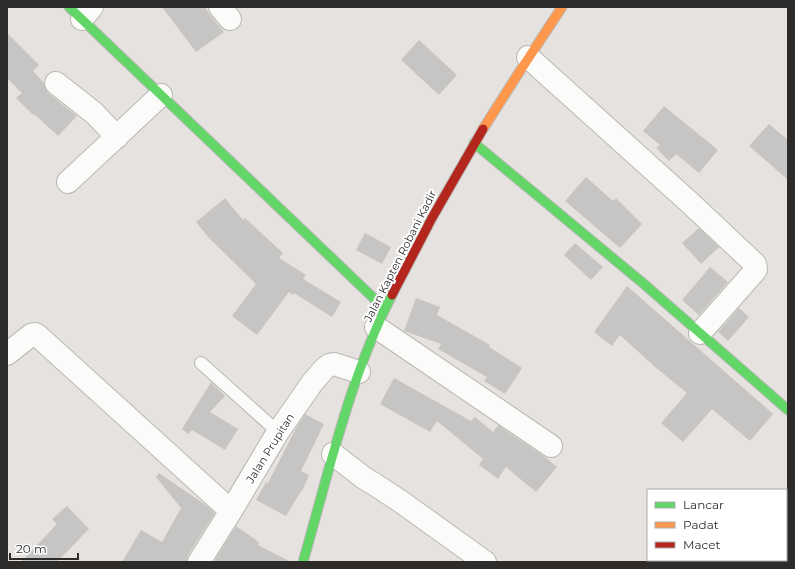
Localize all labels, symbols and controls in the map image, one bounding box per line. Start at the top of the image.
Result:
street label: Jalan Kapten Robani Kadir [360,188,439,325]
street label: Jalan Prupitan [242,410,297,486]
legend [647,489,787,561]
text: Lancar [683,497,724,512]
text: Padat [683,517,719,532]
scale bar [10,535,78,561]
text: Macet [683,537,720,552]
text: 20 m [16,541,47,556]

